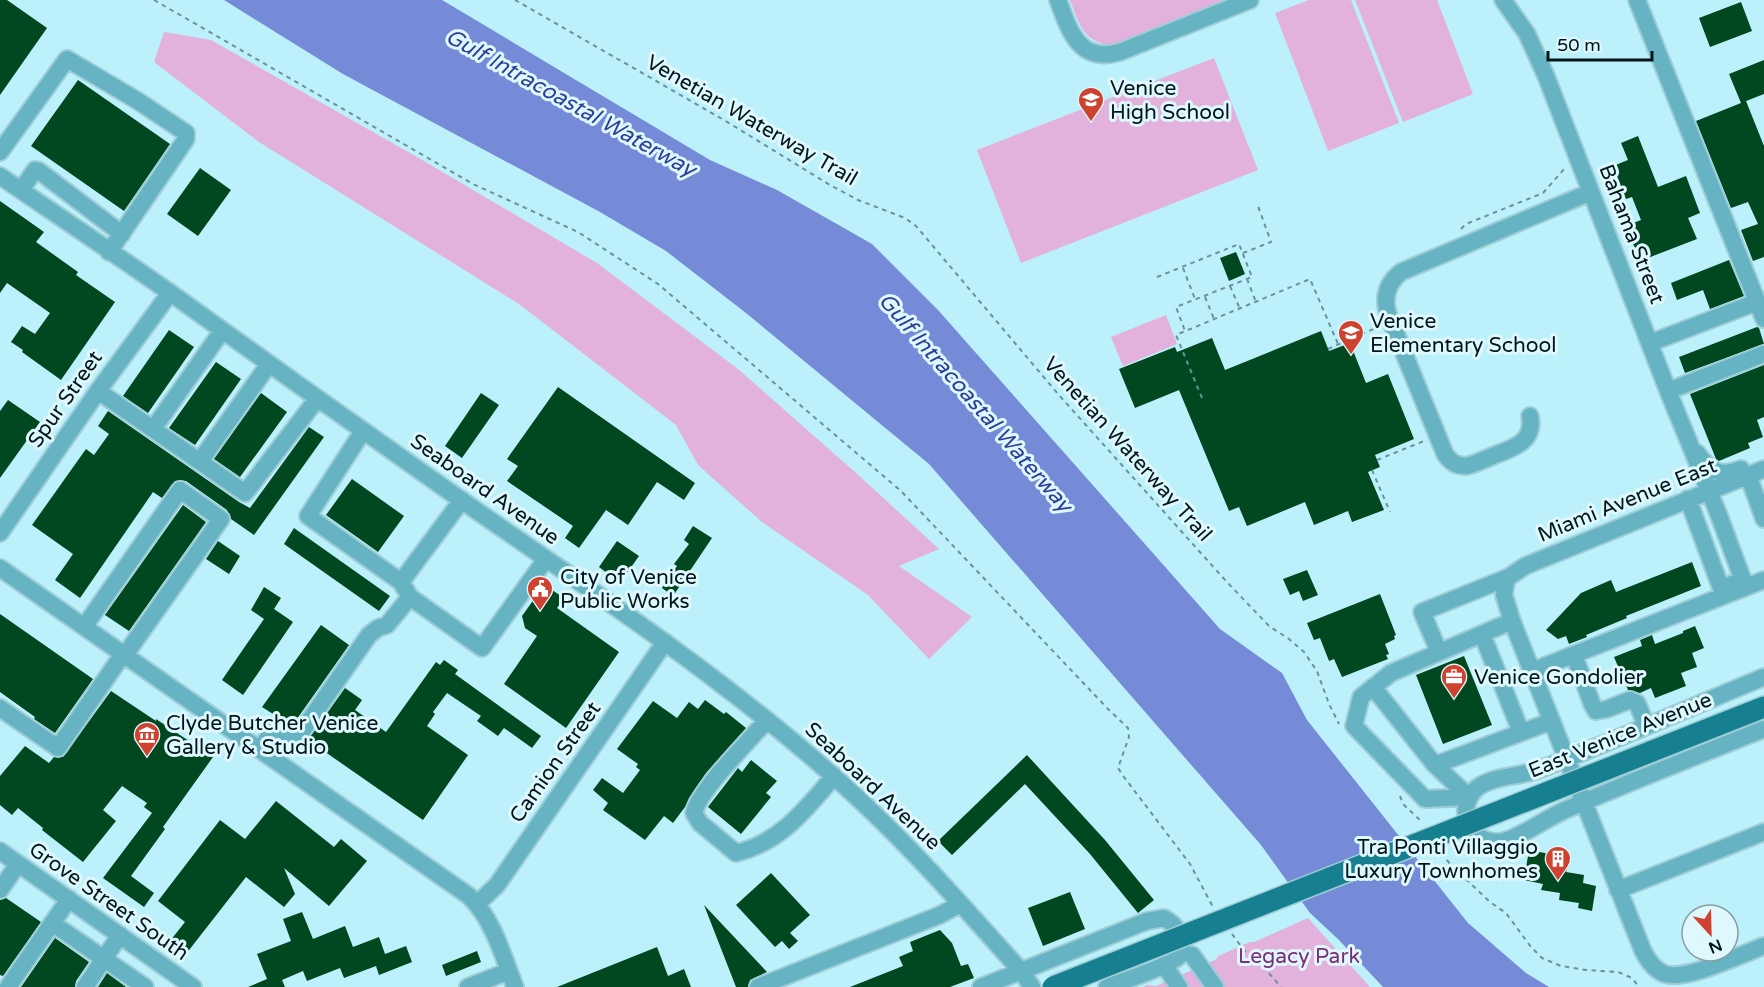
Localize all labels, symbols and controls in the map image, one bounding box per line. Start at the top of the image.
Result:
water label: Gulf Intracoastal Waterway [441,23,702,184]
scale bar [1548,24,1652,62]
text: 50 m [1557,34,1601,56]
street label: Venetian Waterway Trail [642,50,862,191]
place label: Venice High School [1110,76,1230,125]
school or university icon: Venice High School [1076,85,1106,123]
street label: Bahama Street [1593,161,1670,308]
water label: Gulf Intracoastal Waterway [873,288,1079,519]
place label: Venice Elementary School [1370,309,1557,358]
school or university icon: Venice Elementary School [1336,318,1366,356]
street label: Spur Street [23,346,108,452]
street label: Venetian Waterway Trail [1038,352,1217,547]
street label: Seaboard Avenue [405,429,564,550]
street label: Miami Avenue East [1534,453,1720,548]
place label: City of Venice Public Works [560,565,697,614]
public building icon: City of Venice Public Works [525,574,555,612]
office icon: Venice Gondolier [1439,662,1469,700]
place label: Venice Gondolier [1474,665,1644,690]
street label: East Venice Avenue [1525,687,1716,784]
street label: Camion Street [504,697,606,828]
place label: Clyde Butcher Venice Gallery & Studio [166,711,378,760]
street label: Seaboard Avenue [800,717,946,856]
museum icon: Clyde Butcher Venice Gallery & Studio [132,720,162,758]
place label: Tra Ponti Villaggio Luxury Townhomes [1344,835,1538,884]
street label: Grove Street South [24,837,193,966]
building icon: Tra Ponti Villaggio Luxury Townhomes [1543,844,1573,882]
north arrow [1680,903,1740,963]
text: N [1706,934,1725,958]
park label: Legacy Park [1238,944,1360,969]

